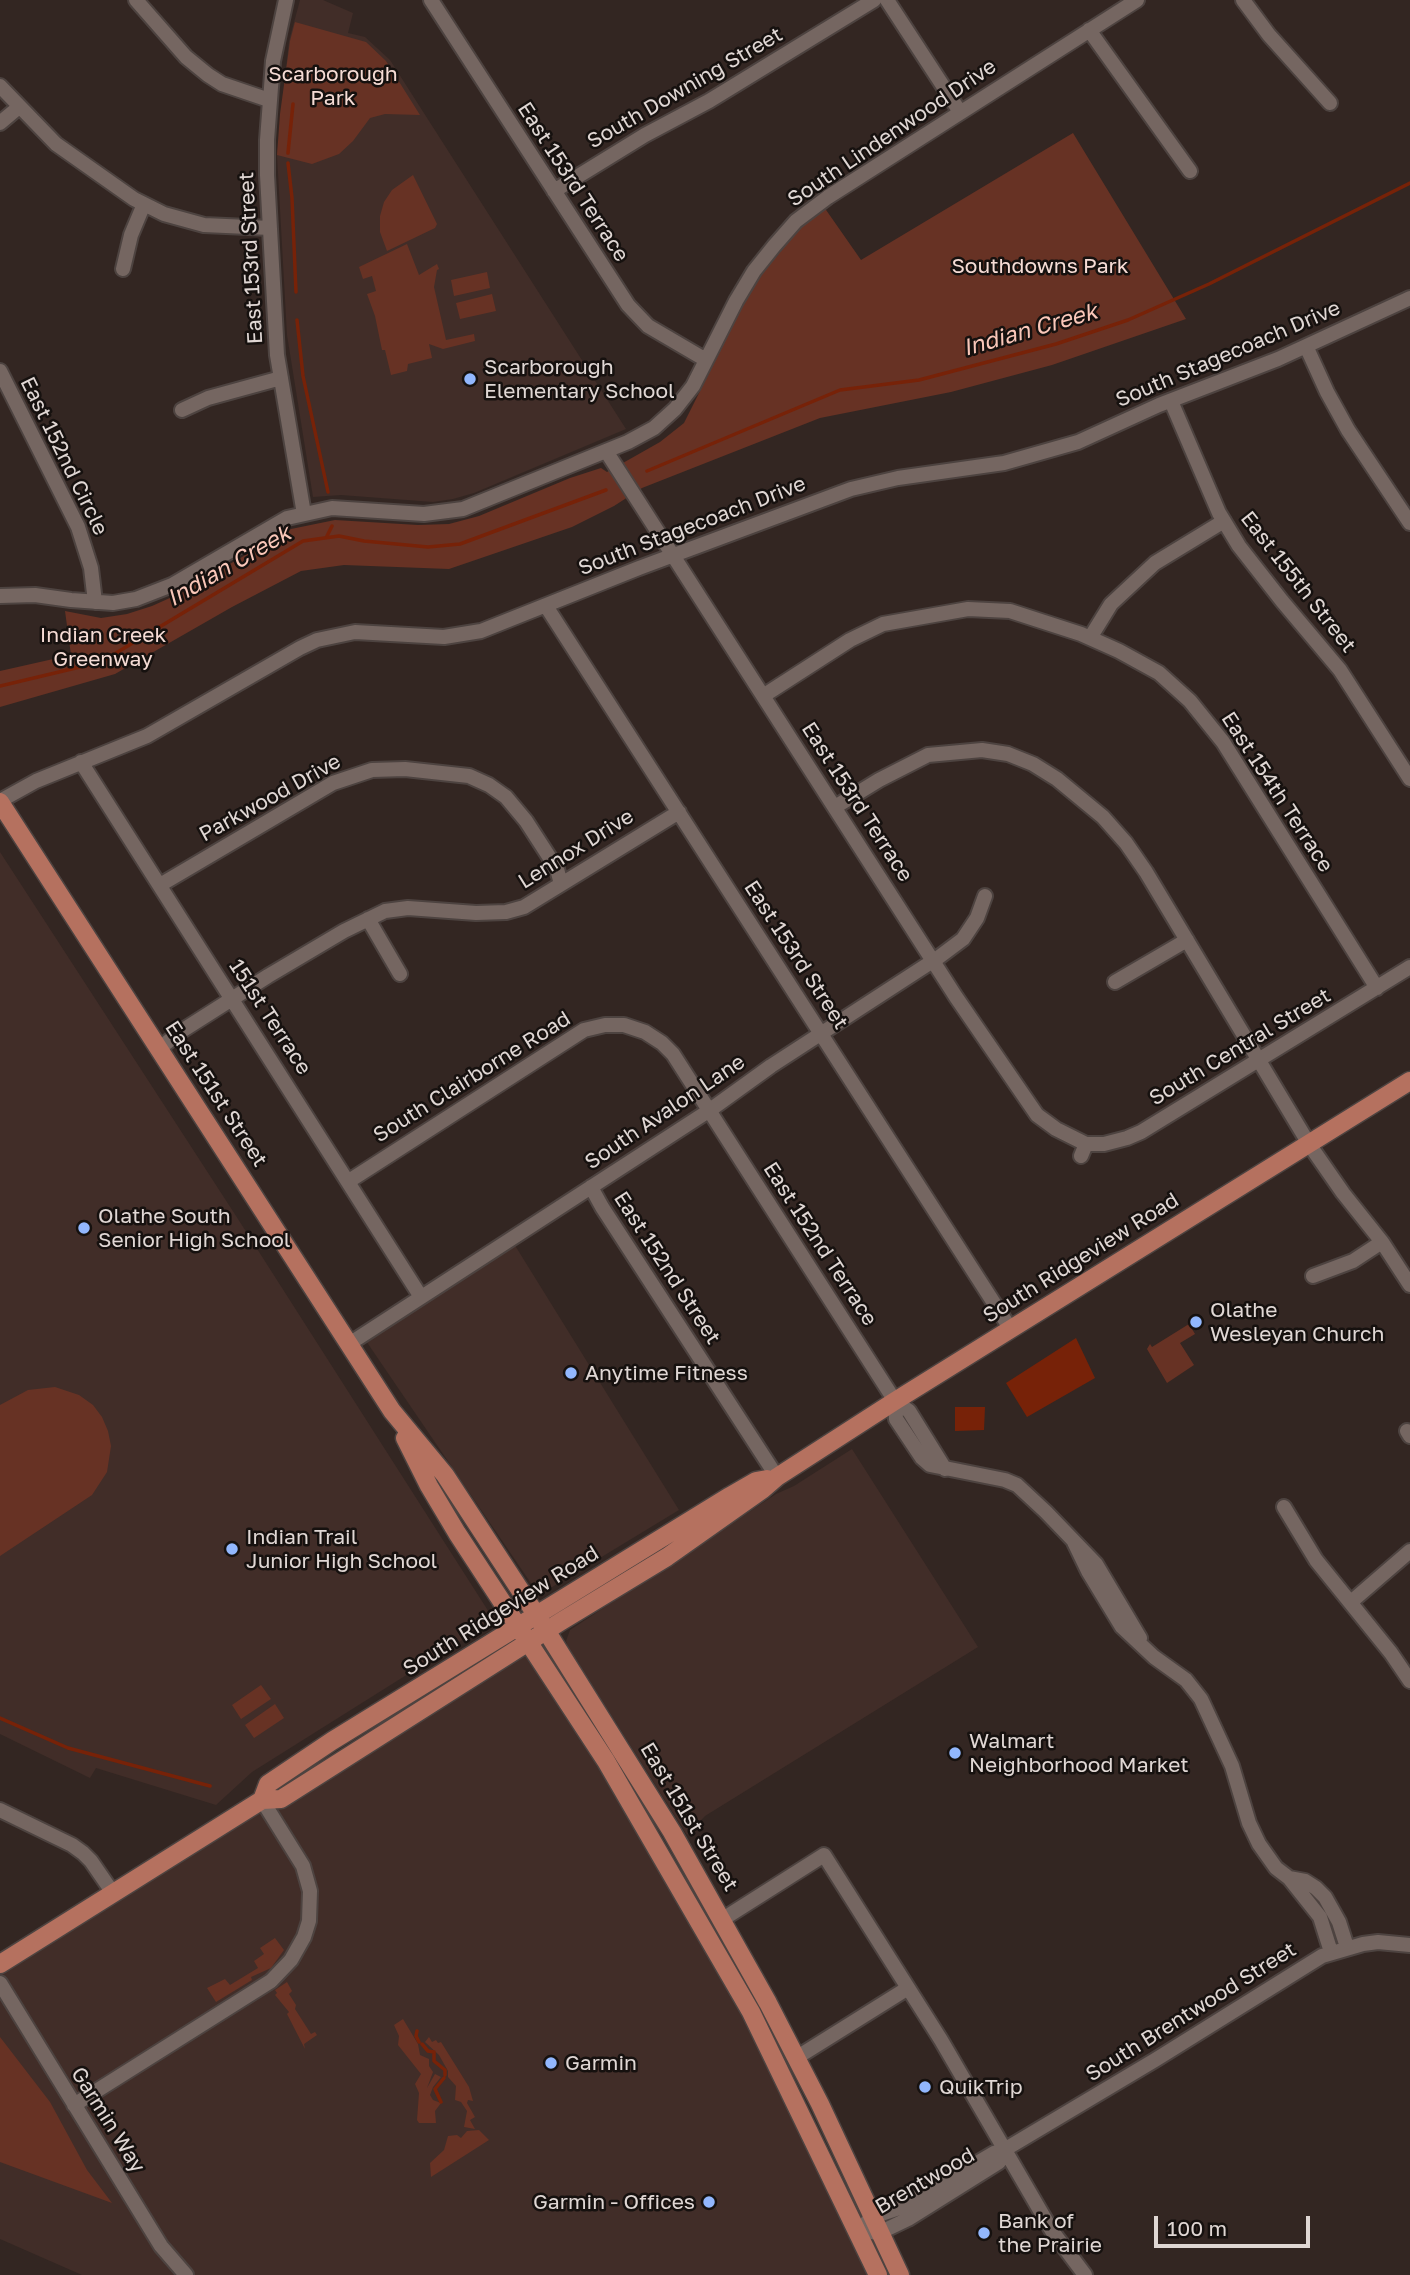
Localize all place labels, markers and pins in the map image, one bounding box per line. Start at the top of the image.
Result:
place label: Scarborough Elementary School [484,354,675,404]
marker: Scarborough Elementary School [462,371,478,387]
place label: Olathe South Senior High School [98,1203,291,1253]
marker: Olathe South Senior High School [76,1220,92,1236]
place label: Olathe Wesleyan Church [1210,1297,1384,1347]
marker: Olathe Wesleyan Church [1188,1314,1204,1330]
place label: Anytime Fitness [585,1360,748,1386]
marker: Anytime Fitness [563,1365,579,1381]
place label: Indian Trail Junior High School [246,1524,437,1574]
marker: Indian Trail Junior High School [224,1541,240,1557]
place label: Walmart Neighborhood Market [969,1728,1189,1778]
marker: Walmart Neighborhood Market [947,1745,963,1761]
place label: Garmin [565,2050,637,2076]
marker: Garmin [543,2055,559,2071]
place label: QuikTrip [939,2074,1023,2100]
marker: QuikTrip [917,2079,933,2095]
place label: Garmin - Offices [533,2189,695,2215]
marker: Garmin - Offices [701,2194,717,2210]
place label: Bank of the Prairie [998,2208,1102,2258]
marker: Bank of the Prairie [976,2225,992,2241]

